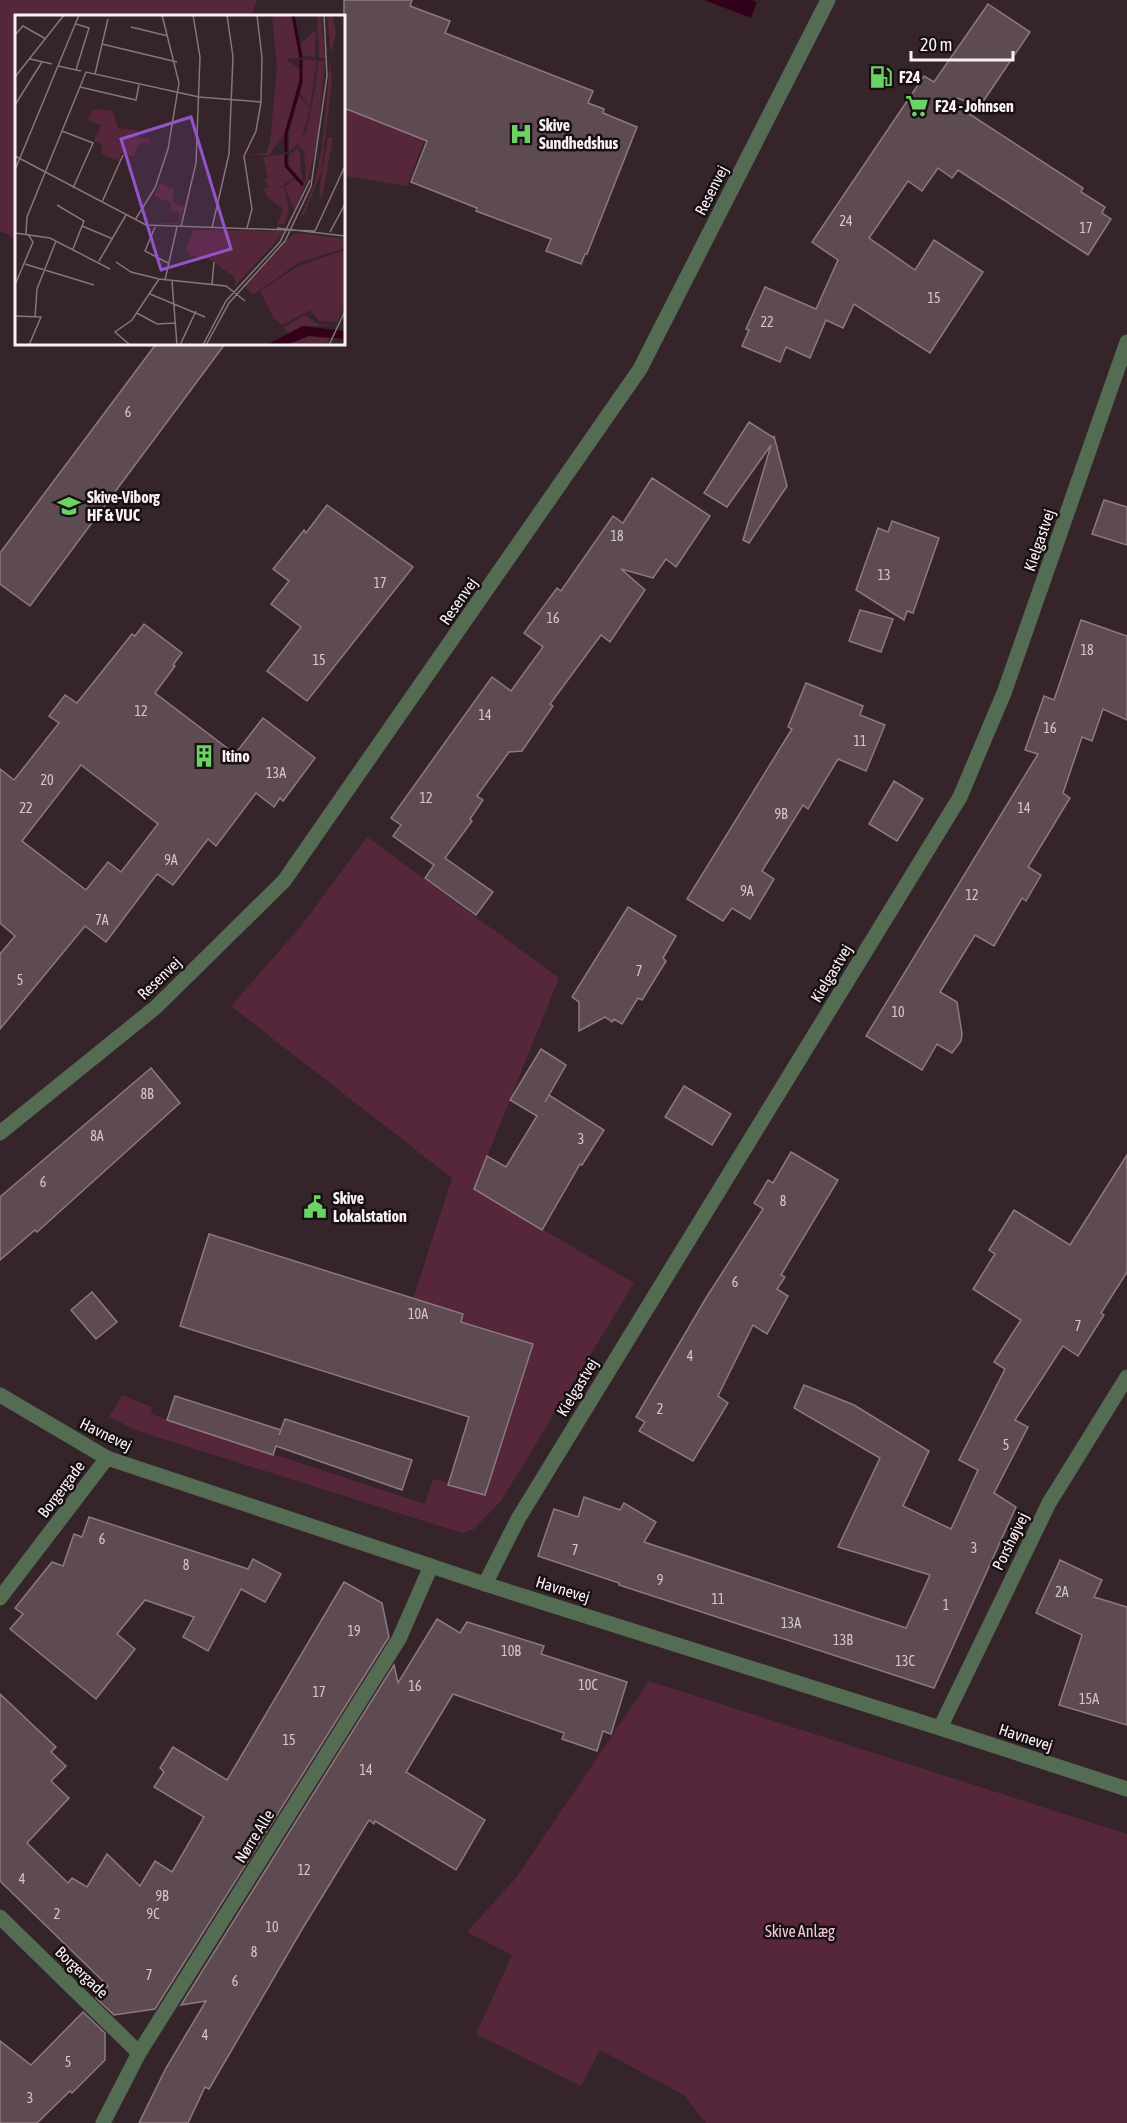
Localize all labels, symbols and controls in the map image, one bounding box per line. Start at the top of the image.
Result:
inset map [15,15,345,345]
scale bar [911,24,1013,62]
text: 20 m [920,34,952,55]
fuel station icon: F24 [868,64,894,90]
place label: F24 [899,68,921,86]
supermarket icon: F24 - Johnsen [904,93,930,119]
place label: F24 - Johnsen [935,97,1014,115]
place label: Skive Sundhedshus [539,116,618,152]
hospital icon: Skive Sundhedshus [508,121,534,147]
street label: Resenvej [691,162,732,218]
house number: 24 [839,213,853,229]
house number: 17 [1079,220,1093,236]
house number: 15 [927,290,941,306]
house number: 22 [760,314,774,330]
house number: 6 [125,404,132,420]
place label: Skive-Viborg HF & VUC [87,488,160,524]
school or university icon: Skive-Viborg HF & VUC [56,493,82,519]
street label: Kielgastvej [1020,507,1059,574]
house number: 18 [610,528,624,544]
house number: 13 [877,567,891,583]
street label: Resenvej [435,574,481,629]
house number: 17 [373,575,387,591]
house number: 16 [546,610,560,626]
house number: 18 [1080,642,1094,658]
house number: 15 [312,652,326,668]
house number: 12 [134,703,148,719]
house number: 14 [478,707,492,723]
house number: 16 [1043,720,1057,736]
house number: 11 [853,733,867,749]
building icon: Itino [191,743,217,769]
place label: Itino [222,747,250,765]
house number: 13A [266,765,286,781]
house number: 20 [40,772,54,788]
house number: 12 [419,790,433,806]
house number: 22 [19,800,33,816]
house number: 14 [1017,800,1031,816]
house number: 9B [774,806,788,822]
house number: 9A [164,852,178,868]
house number: 9A [740,883,754,899]
house number: 12 [965,887,979,903]
house number: 7A [95,912,109,928]
street label: Kielgastvej [807,941,856,1006]
street label: Resenvej [134,953,185,1004]
house number: 7 [636,963,642,979]
house number: 5 [17,972,23,988]
house number: 10 [891,1004,905,1020]
house number: 8B [140,1086,154,1102]
house number: 8A [90,1128,104,1144]
house number: 3 [578,1131,584,1147]
house number: 6 [40,1174,47,1190]
place label: Skive Lokalstation [333,1189,407,1225]
house number: 8 [780,1193,787,1209]
public building icon: Skive Lokalstation [302,1194,328,1220]
house number: 6 [732,1274,739,1290]
house number: 10A [408,1306,428,1322]
house number: 7 [1075,1318,1081,1334]
house number: 4 [687,1348,694,1364]
street label: Kielgastvej [553,1355,602,1420]
house number: 2 [657,1401,663,1417]
street label: Havnevej [77,1414,135,1455]
house number: 5 [1003,1437,1009,1453]
street label: Borgergade [34,1457,89,1521]
street label: Porshøjvej [988,1509,1033,1573]
house number: 6 [99,1531,106,1547]
house number: 3 [971,1540,977,1556]
house number: 7 [572,1542,578,1558]
house number: 8 [183,1557,190,1573]
street label: Havnevej [534,1572,592,1607]
house number: 9 [657,1572,663,1588]
house number: 2A [1055,1584,1069,1600]
house number: 11 [711,1591,725,1607]
house number: 1 [943,1597,949,1613]
house number: 13A [781,1615,801,1631]
house number: 19 [347,1623,361,1639]
house number: 13B [833,1632,853,1648]
house number: 10B [501,1643,521,1659]
house number: 13C [895,1653,915,1669]
house number: 10C [578,1677,598,1693]
house number: 16 [408,1678,422,1694]
house number: 17 [312,1684,326,1700]
house number: 15A [1079,1691,1099,1707]
street label: Havnevej [996,1720,1055,1755]
house number: 15 [282,1732,296,1748]
house number: 14 [359,1762,373,1778]
street label: Nørre Alle [231,1806,277,1866]
house number: 12 [297,1862,311,1878]
house number: 4 [19,1871,26,1887]
house number: 9B [155,1888,169,1904]
house number: 2 [54,1906,60,1922]
house number: 9C [147,1906,160,1922]
house number: 10 [265,1919,279,1935]
park label: Skive Anlæg [765,1922,835,1941]
street label: Borgergade [51,1943,112,2002]
house number: 8 [251,1944,258,1960]
house number: 7 [146,1967,152,1983]
house number: 6 [232,1973,239,1989]
house number: 4 [202,2027,209,2043]
house number: 5 [65,2054,71,2070]
house number: 3 [27,2090,33,2106]

